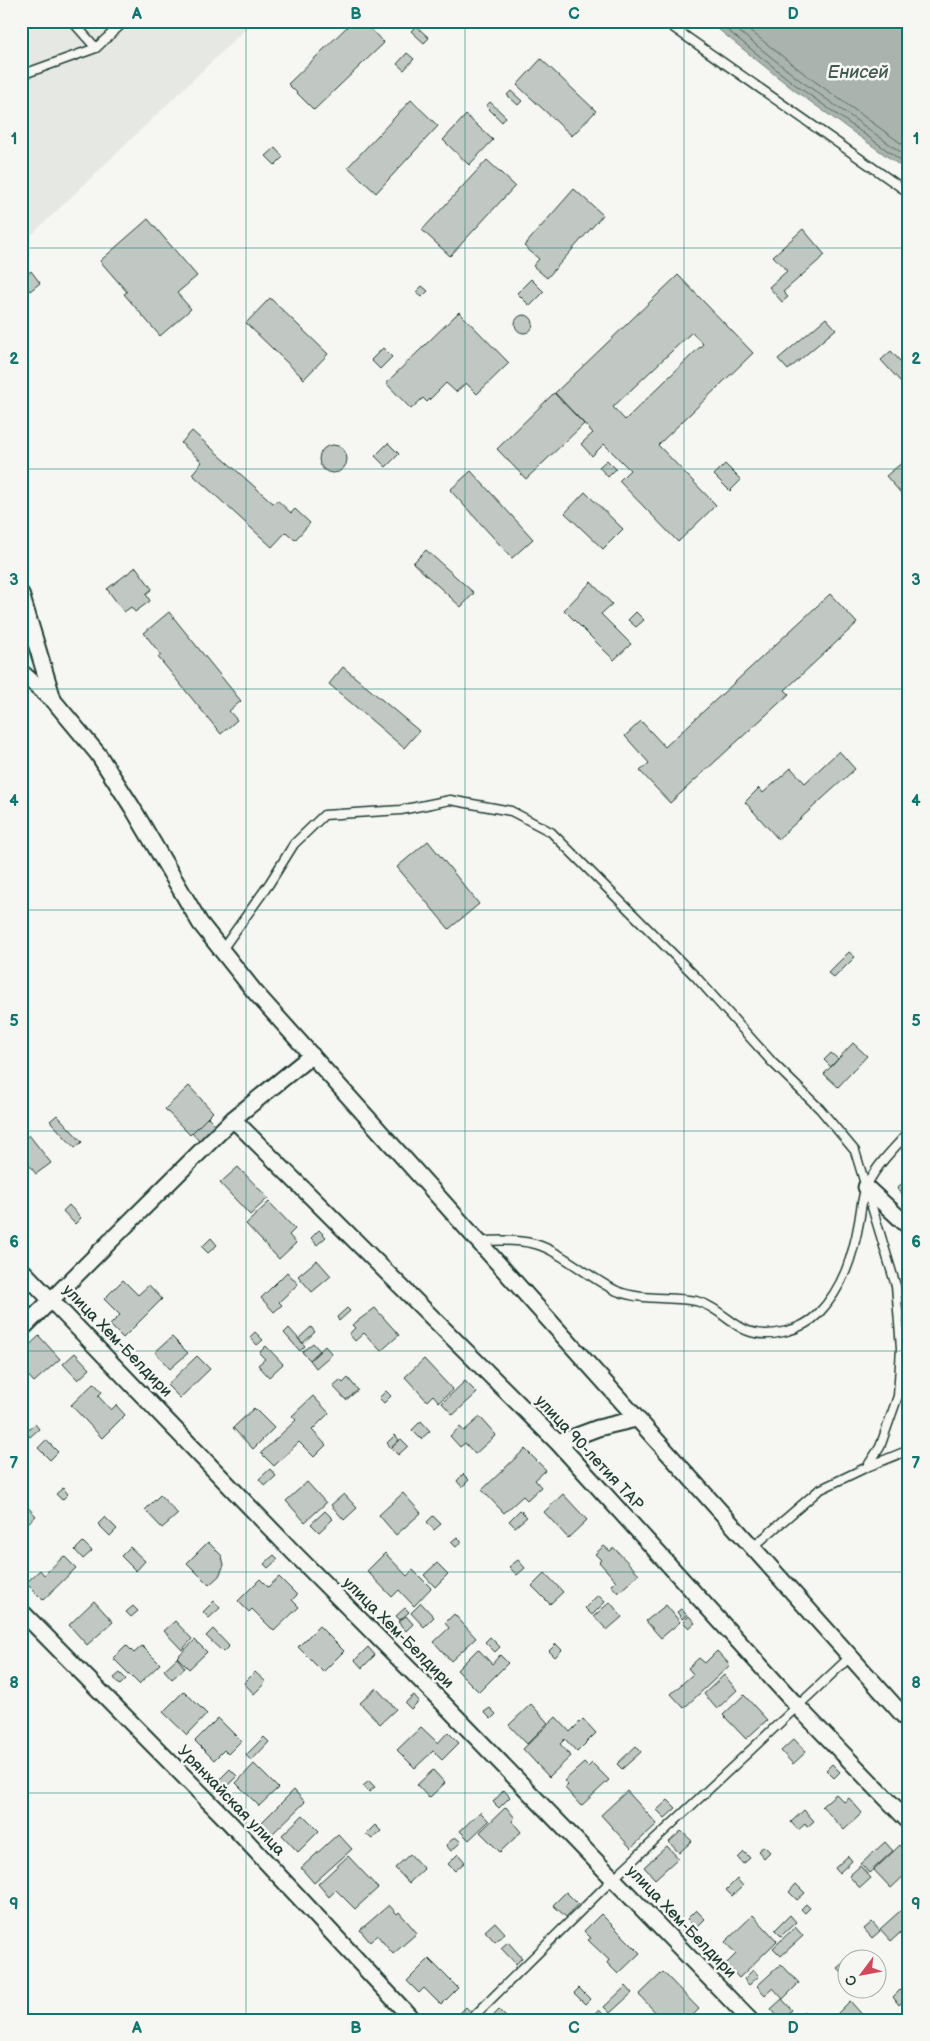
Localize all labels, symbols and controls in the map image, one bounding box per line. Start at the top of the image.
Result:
text: A [131,5,142,24]
text: B [350,5,362,24]
text: C [568,5,580,24]
text: D [787,5,799,24]
water label: Енисей [827,62,889,83]
text: 1 [11,130,17,149]
text: 1 [913,130,919,149]
text: 2 [9,350,19,369]
text: 2 [911,350,921,369]
text: 3 [9,571,19,590]
text: 3 [911,571,921,590]
text: 4 [9,792,19,811]
text: 4 [911,792,921,811]
text: 5 [9,1012,19,1031]
text: 5 [911,1012,921,1031]
text: 6 [9,1233,19,1252]
text: 6 [911,1233,921,1252]
street label: улица Хем-Белдири [58,1281,176,1401]
street label: улица 90-летия ТАР [531,1392,647,1514]
text: 7 [10,1454,19,1473]
text: 7 [912,1454,921,1473]
street label: улица Хем-Белдири [339,1574,457,1692]
text: 8 [9,1674,19,1693]
text: 8 [911,1674,921,1693]
street label: Урянхайская улица [173,1742,289,1861]
street label: улица Хем-Белдири [622,1862,740,1982]
text: 9 [9,1895,19,1914]
text: 9 [911,1895,921,1914]
north arrow [838,1948,888,1998]
text: С [841,1972,861,1989]
text: A [131,2019,142,2038]
text: B [350,2019,362,2038]
text: C [568,2019,580,2038]
text: D [787,2019,799,2038]

